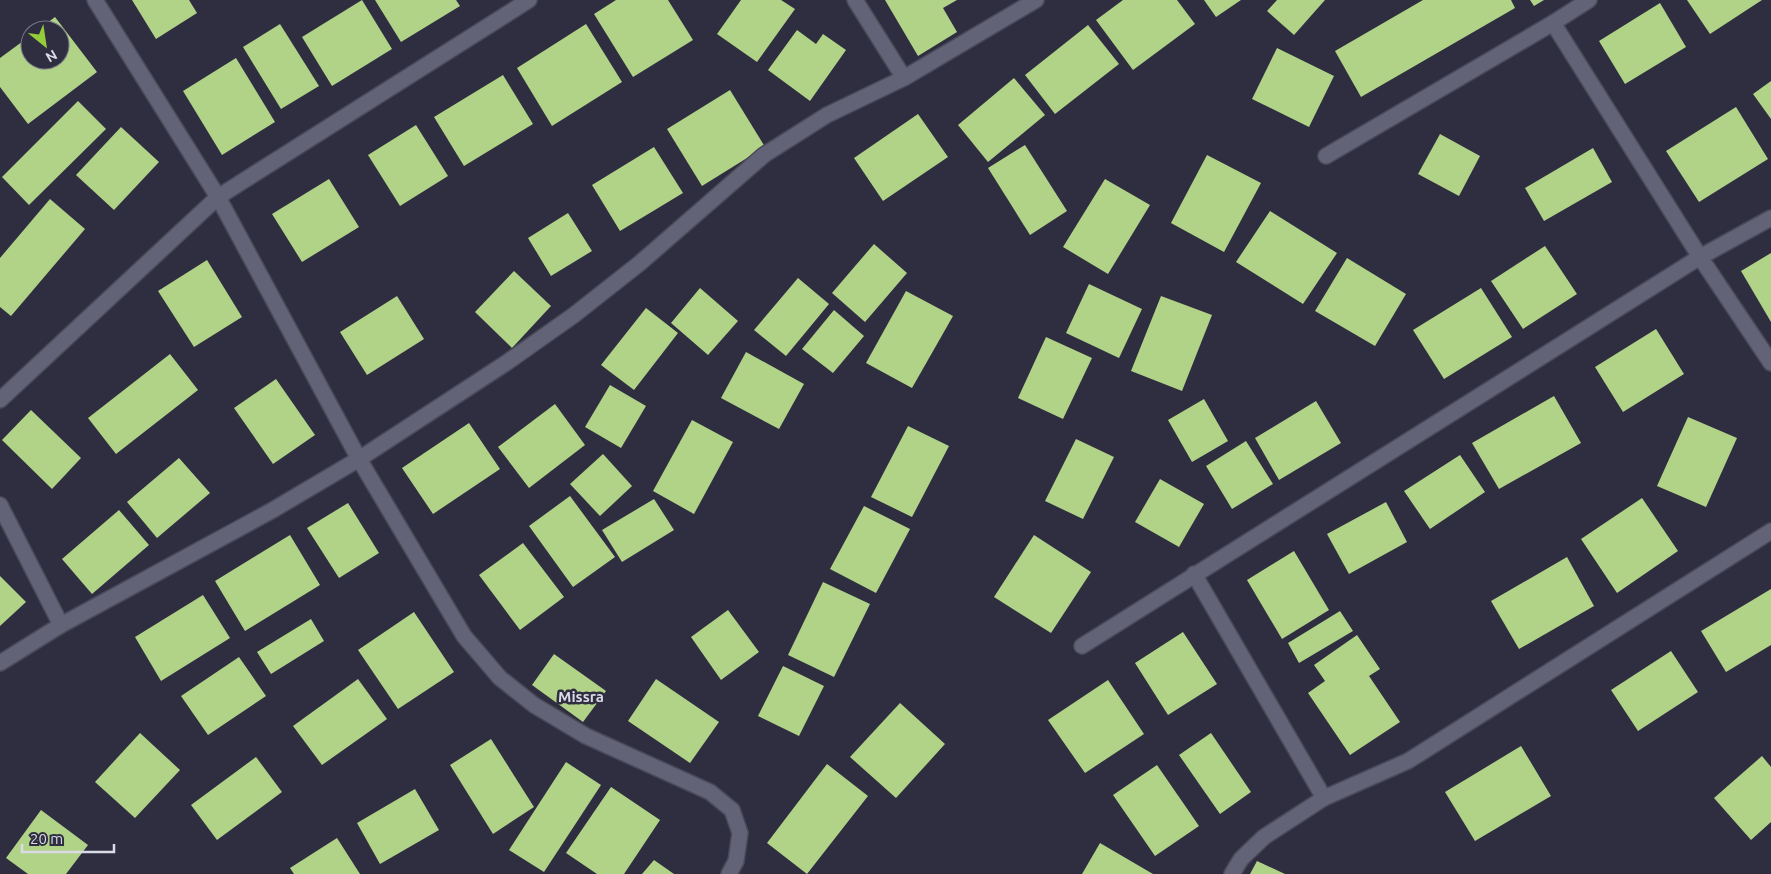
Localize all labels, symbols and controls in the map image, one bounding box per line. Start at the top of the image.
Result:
north arrow [20,20,70,70]
text: N [43,47,60,66]
district label: Missra [558,688,604,705]
scale bar [22,822,115,854]
text: 20 m [30,830,63,847]

